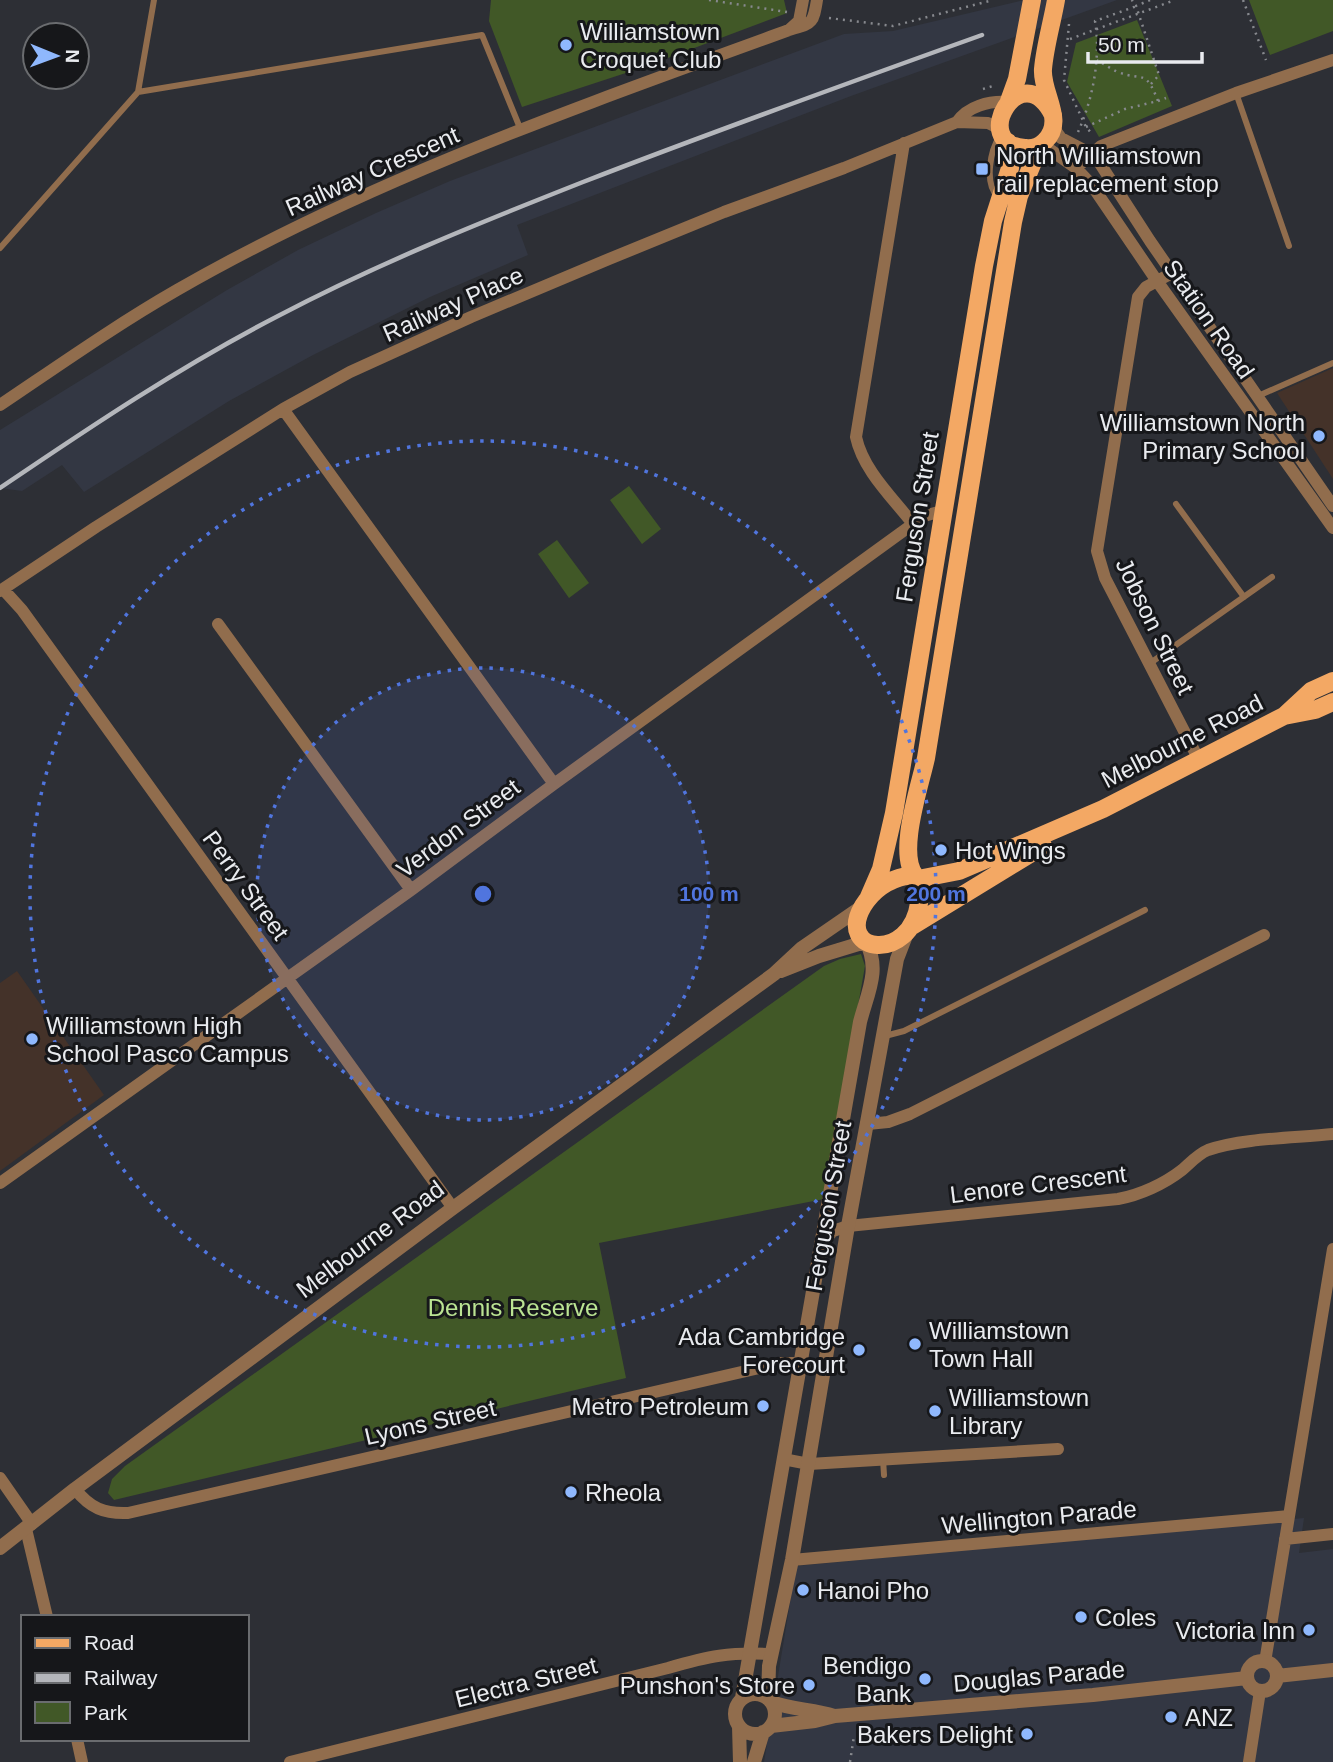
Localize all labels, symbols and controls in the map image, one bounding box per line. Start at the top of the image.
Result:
place label: Williamstown Croquet Club [580,18,721,73]
north arrow [21,21,91,91]
scale bar [1088,21,1202,65]
text: 50 m [1098,33,1145,56]
marker: Williamstown Croquet Club [558,37,574,53]
text: N [62,49,83,63]
street label: Railway Crescent [281,121,463,221]
place label: North Williamstown rail replacement stop [996,142,1219,197]
marker: North Williamstown rail replacement stop [974,161,990,177]
street label: Station Road [1158,254,1260,384]
street label: Railway Place [379,261,527,347]
place label: Williamstown North Primary School [1100,409,1305,464]
marker: Williamstown North Primary School [1311,428,1327,444]
street label: Ferguson Street [890,430,944,604]
street label: Jobson Street [1110,554,1200,699]
street label: Melbourne Road [1097,689,1267,793]
street label: Verdon Street [391,773,525,883]
street label: Perry Street [197,825,295,945]
place label: Hot Wings [955,837,1066,864]
marker: Hot Wings [933,842,949,858]
centre of rings [471,882,495,906]
text: 100 m [679,882,739,905]
text: 200 m [906,882,966,905]
place label: Williamstown High School Pasco Campus [46,1012,289,1067]
marker: Williamstown High School Pasco Campus [24,1031,40,1047]
street label: Ferguson Street [800,1119,856,1293]
street label: Lenore Crescent [948,1160,1128,1208]
street label: Melbourne Road [291,1175,449,1303]
park label: Dennis Reserve [428,1294,598,1321]
place label: Williamstown Town Hall [929,1317,1069,1372]
place label: Ada Cambridge Forecourt [678,1323,845,1378]
marker: Williamstown Town Hall [907,1336,923,1352]
marker: Ada Cambridge Forecourt [851,1342,867,1358]
place label: Williamstown Library [949,1384,1089,1439]
place label: Metro Petroleum [572,1393,749,1420]
street label: Lyons Street [362,1394,499,1450]
marker: Metro Petroleum [755,1398,771,1414]
marker: Williamstown Library [927,1403,943,1419]
place label: Rheola [585,1479,662,1506]
marker: Rheola [563,1484,579,1500]
street label: Wellington Parade [940,1495,1138,1539]
place label: Hanoi Pho [817,1577,929,1604]
marker: Hanoi Pho [795,1582,811,1598]
place label: Coles [1095,1604,1156,1631]
marker: Coles [1073,1609,1089,1625]
legend [21,1615,248,1741]
place label: Victoria Inn [1175,1617,1295,1644]
marker: Victoria Inn [1301,1622,1317,1638]
text: Road [84,1631,134,1654]
street label: Electra Street [452,1651,600,1713]
place label: Bendigo Bank [823,1652,912,1707]
street label: Douglas Parade [952,1655,1126,1697]
text: Railway [84,1666,158,1689]
marker: Bendigo Bank [917,1671,933,1687]
place label: Punshon's Store [620,1672,795,1699]
marker: Punshon's Store [801,1677,817,1693]
text: Park [84,1701,128,1724]
place label: ANZ [1185,1704,1233,1731]
marker: ANZ [1163,1709,1179,1725]
place label: Bakers Delight [857,1721,1013,1748]
marker: Bakers Delight [1019,1726,1035,1742]

